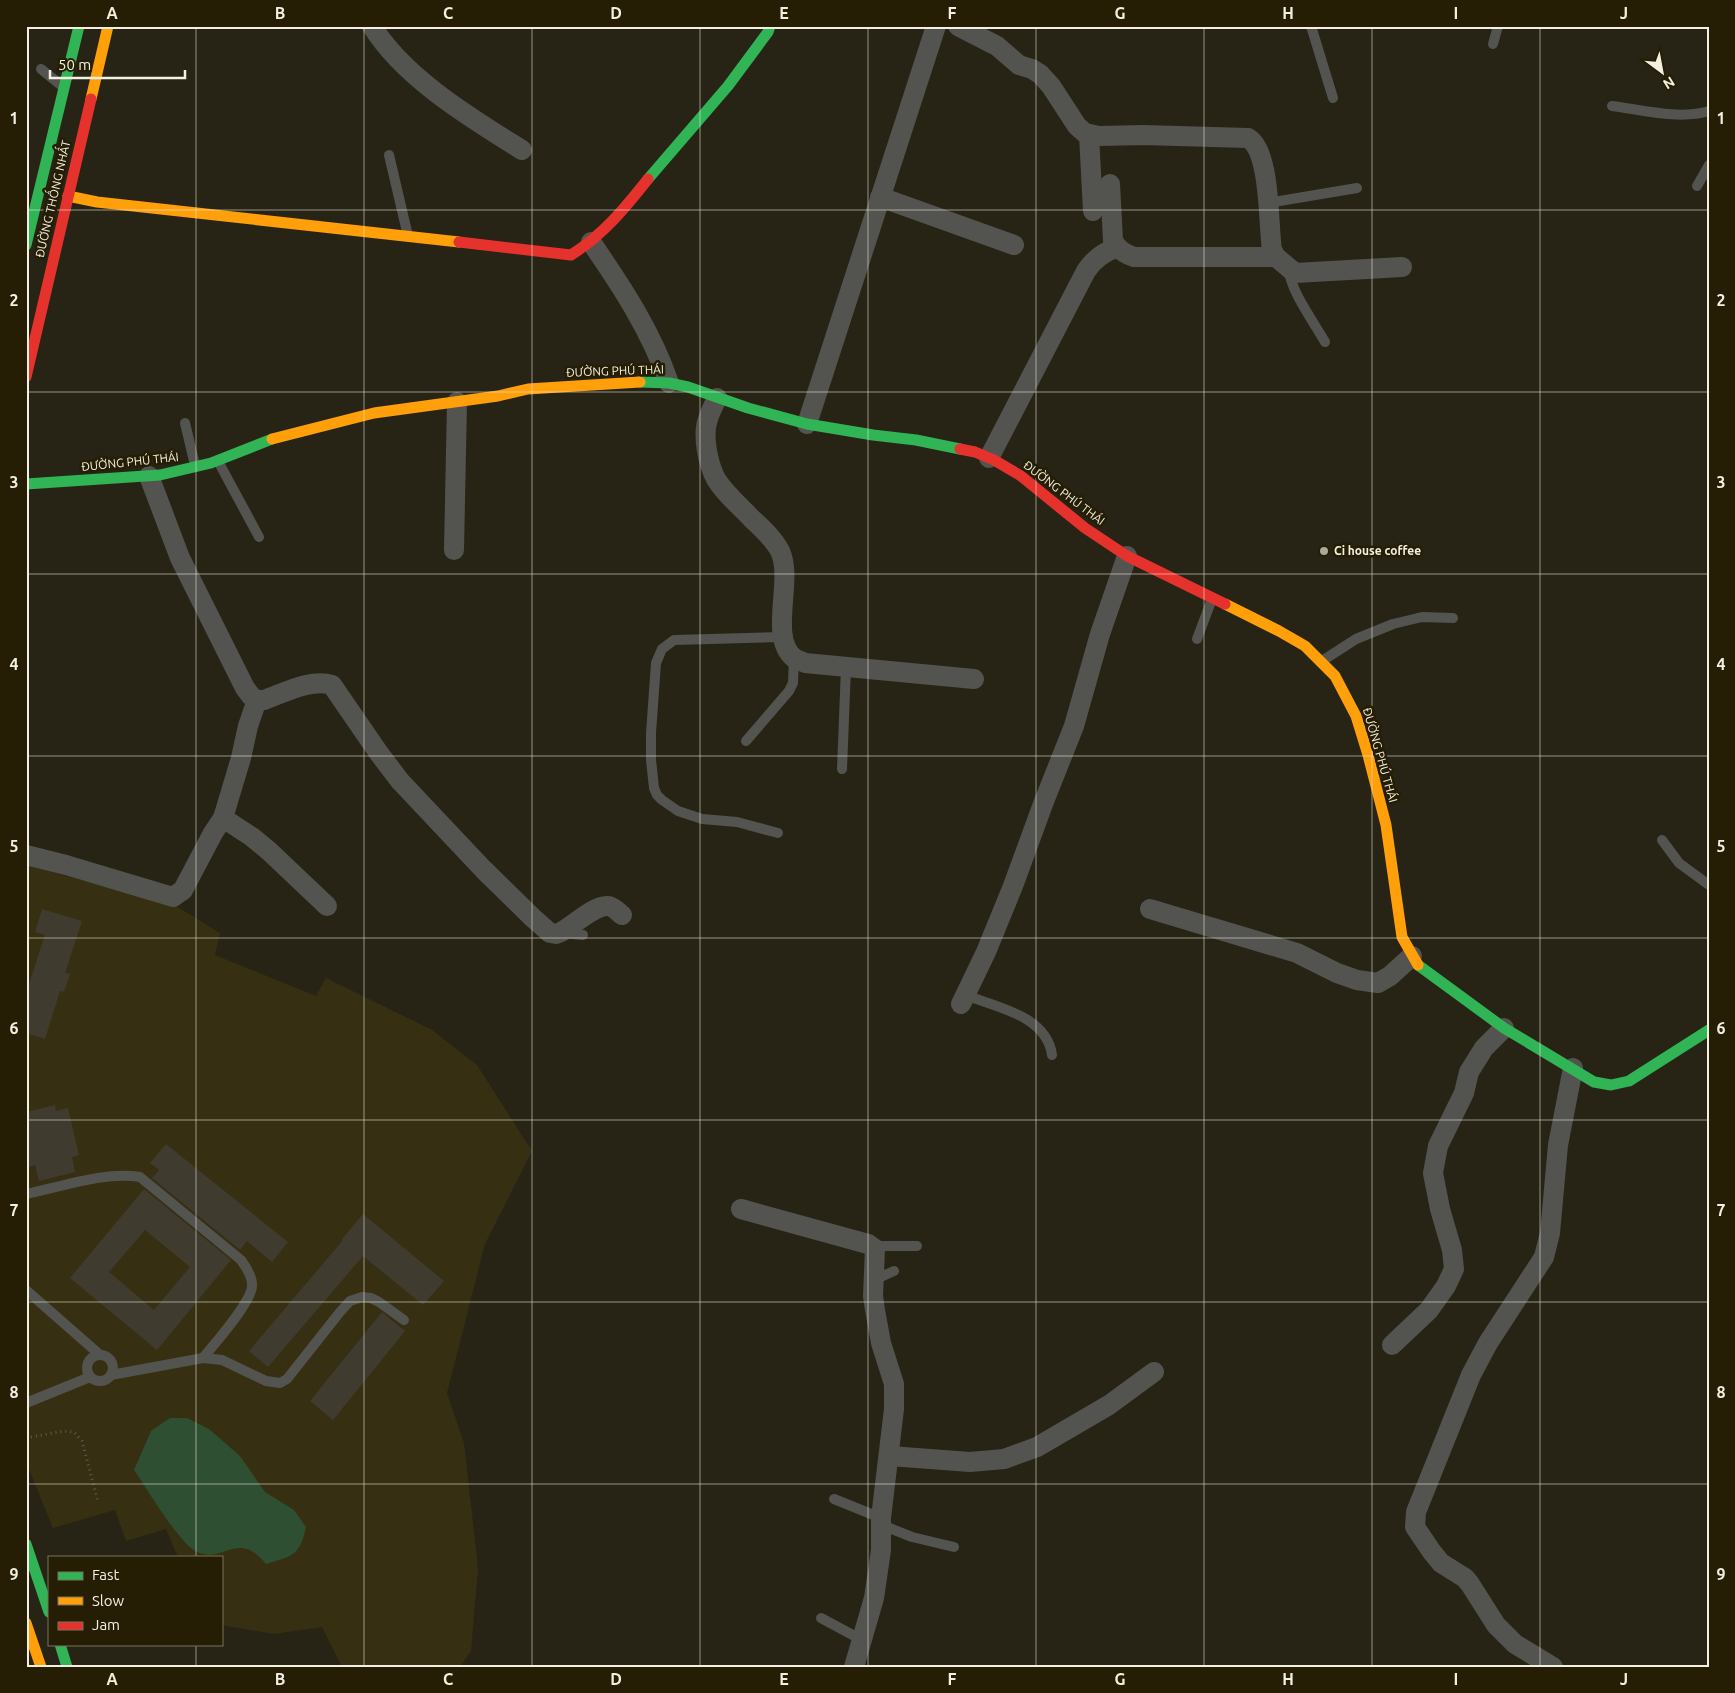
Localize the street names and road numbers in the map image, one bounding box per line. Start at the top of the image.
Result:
street label: ĐƯỜNG THỐNG NHẤT [30,138,72,259]
street label: ĐƯỜNG PHÚ THÁI [566,362,664,379]
street label: ĐƯỜNG PHÚ THÁI [81,450,179,473]
street label: ĐƯỜNG PHÚ THÁI [1021,458,1107,527]
street label: ĐƯỜNG PHÚ THÁI [1361,706,1400,804]

